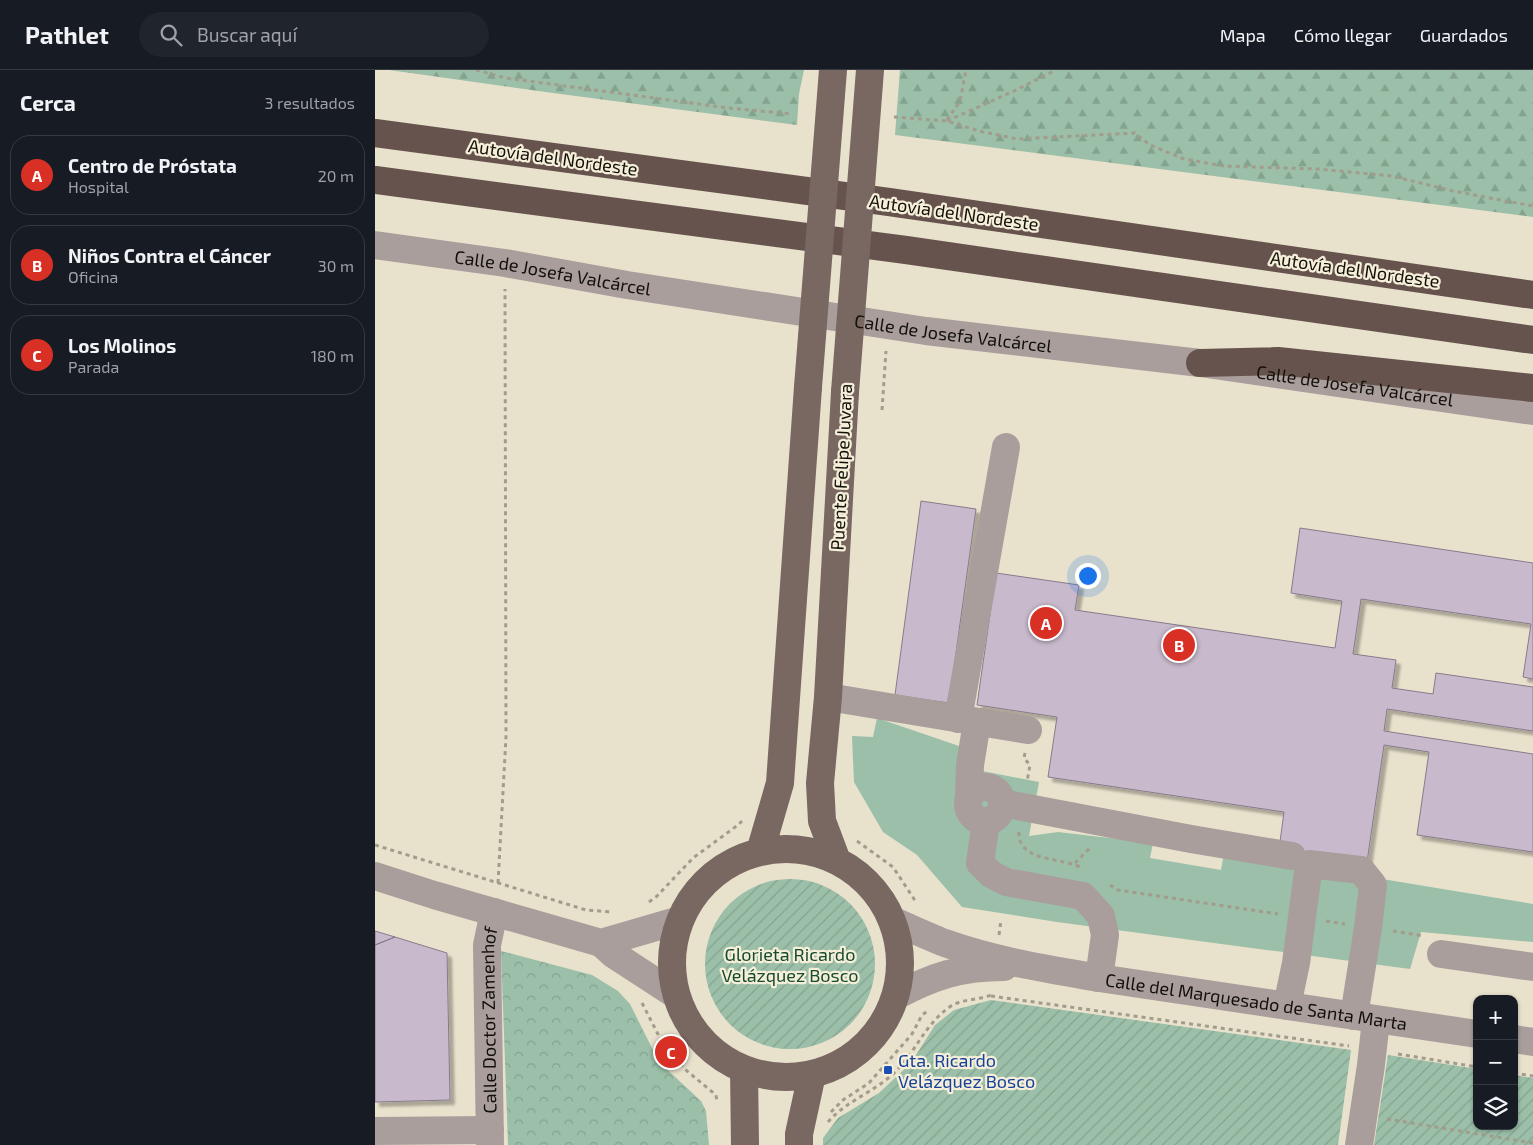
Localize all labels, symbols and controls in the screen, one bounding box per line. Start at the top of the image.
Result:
search box [139,12,489,57]
text: Pathlet [25,20,109,49]
icon: search [157,21,185,49]
text: Buscar aquí [197,23,297,46]
text: Mapa [1220,24,1266,46]
text: Cómo llegar [1294,24,1392,46]
text: Guardados [1420,24,1508,46]
text: Cerca [20,90,76,115]
text: 3 resultados [265,93,355,112]
street label: Autovía del Nordeste [467,134,639,180]
text: Centro de Próstata [68,154,237,177]
text: A [32,166,42,185]
text: 20 m [318,166,354,185]
text: Hospital [68,177,129,196]
street label: Autovía del Nordeste [868,189,1040,235]
text: Niños Contra el Cáncer [68,244,271,267]
street label: Calle de Josefa Valcárcel [453,245,653,300]
street label: Autovía del Nordeste [1269,246,1441,292]
text: B [32,256,42,275]
text: 30 m [318,256,354,275]
text: Oficina [68,267,118,286]
street label: Calle de Josefa Valcárcel [853,309,1054,357]
text: Los Molinos [68,334,176,357]
text: C [32,346,42,365]
text: 180 m [311,346,354,365]
text: Parada [68,357,119,376]
street label: Calle de Josefa Valcárcel [1255,360,1455,410]
street label: Puente Felipe Juvara [826,383,856,551]
your location [1075,563,1101,589]
pin: A [1030,604,1062,642]
pin: B [1163,626,1195,664]
street label: Calle Doctor Zamenhof [476,923,502,1114]
park label: Glorieta Ricardo Velázquez Bosco [721,943,859,986]
street label: Calle del Marquesado de Santa Marta [1104,968,1409,1035]
map controls [1473,995,1518,1130]
button: + [1473,995,1518,1040]
pin: C [655,1033,687,1071]
button: − [1473,1040,1518,1085]
place label: Gta. Ricardo Velázquez Bosco [898,1049,1035,1092]
marker: Gta. Ricardo Velázquez Bosco [882,1064,894,1076]
button: layers [1473,1085,1518,1130]

